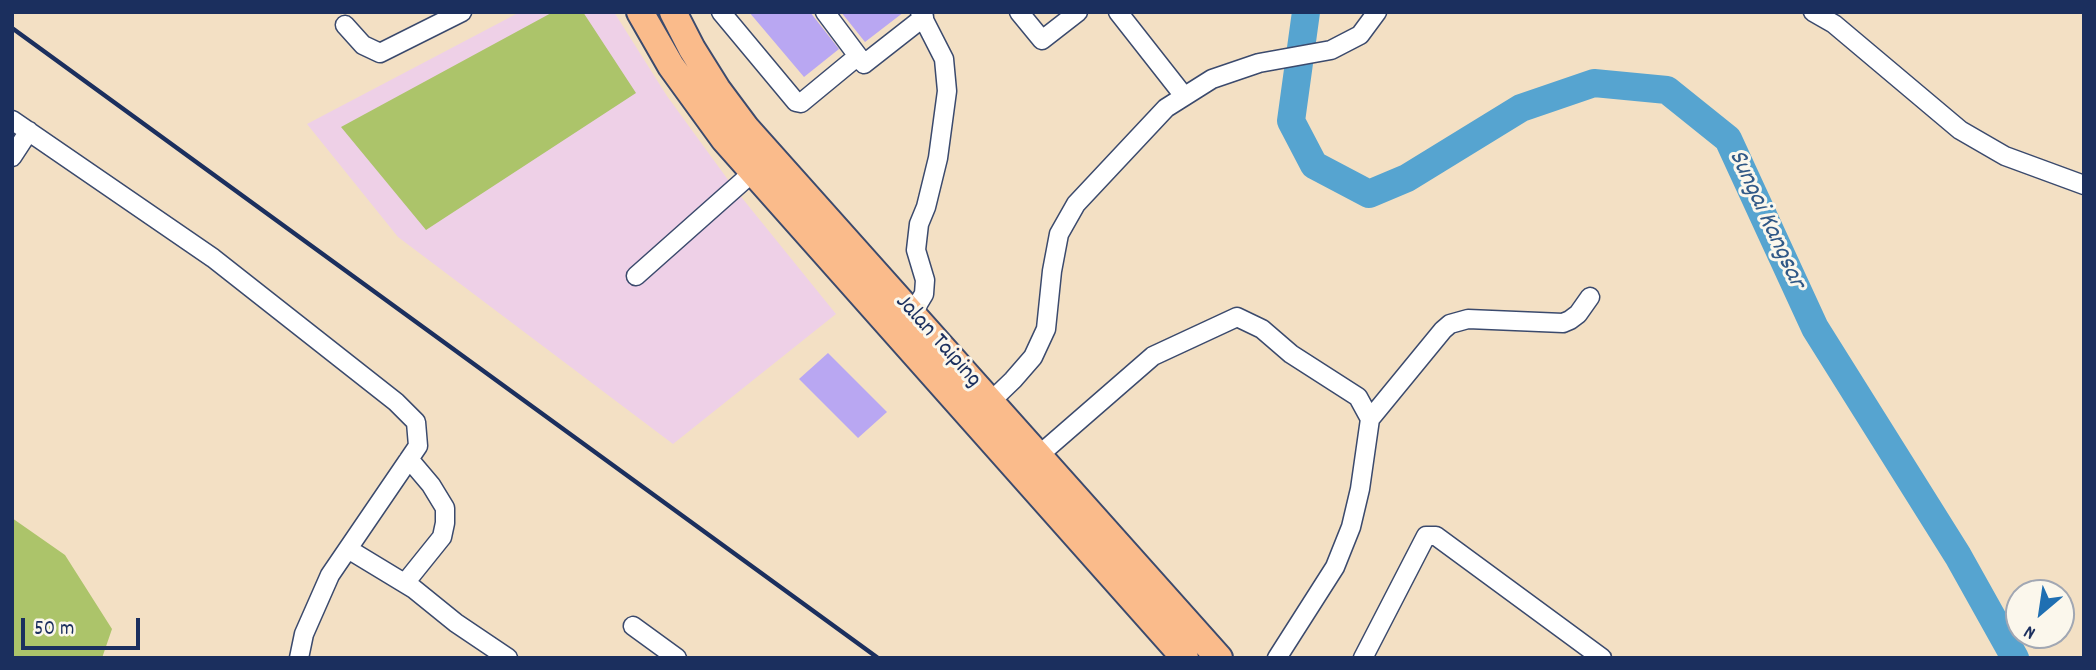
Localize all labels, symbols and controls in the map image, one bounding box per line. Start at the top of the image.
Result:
water label: Sungai Kangsar [1719,146,1811,294]
street label: Jalan Taiping [888,289,986,395]
north arrow [2005,579,2075,649]
scale bar [24,604,144,648]
text: 50 m [34,615,74,645]
text: N [2020,617,2041,645]

